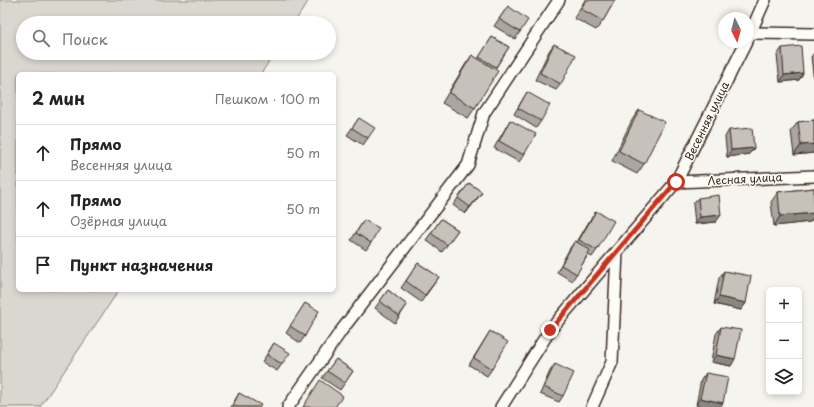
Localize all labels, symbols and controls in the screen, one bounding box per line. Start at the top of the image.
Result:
north arrow [718,12,754,48]
search box [16,16,336,60]
icon: search [30,27,52,49]
text: Поиск [62,27,108,50]
street label: Весенняя улица [680,78,733,163]
text: 2 мин [32,85,85,111]
text: Пешком · 100 m [215,89,320,108]
text: Прямо [70,132,121,155]
icon: ahead [32,142,54,164]
text: 50 m [286,143,320,162]
text: Весенняя улица [70,155,172,174]
street label: Лесная улица [707,168,783,189]
route start [667,173,685,191]
text: Прямо [70,188,121,211]
icon: ahead [32,198,54,220]
text: 50 m [286,199,320,218]
text: Озёрная улица [70,211,167,230]
text: Пункт назначения [70,253,213,276]
icon: arrive [32,254,54,276]
map controls [766,287,802,395]
button: + [766,287,802,323]
route end [541,321,559,339]
button: − [766,323,802,359]
button: layers [766,359,802,395]

